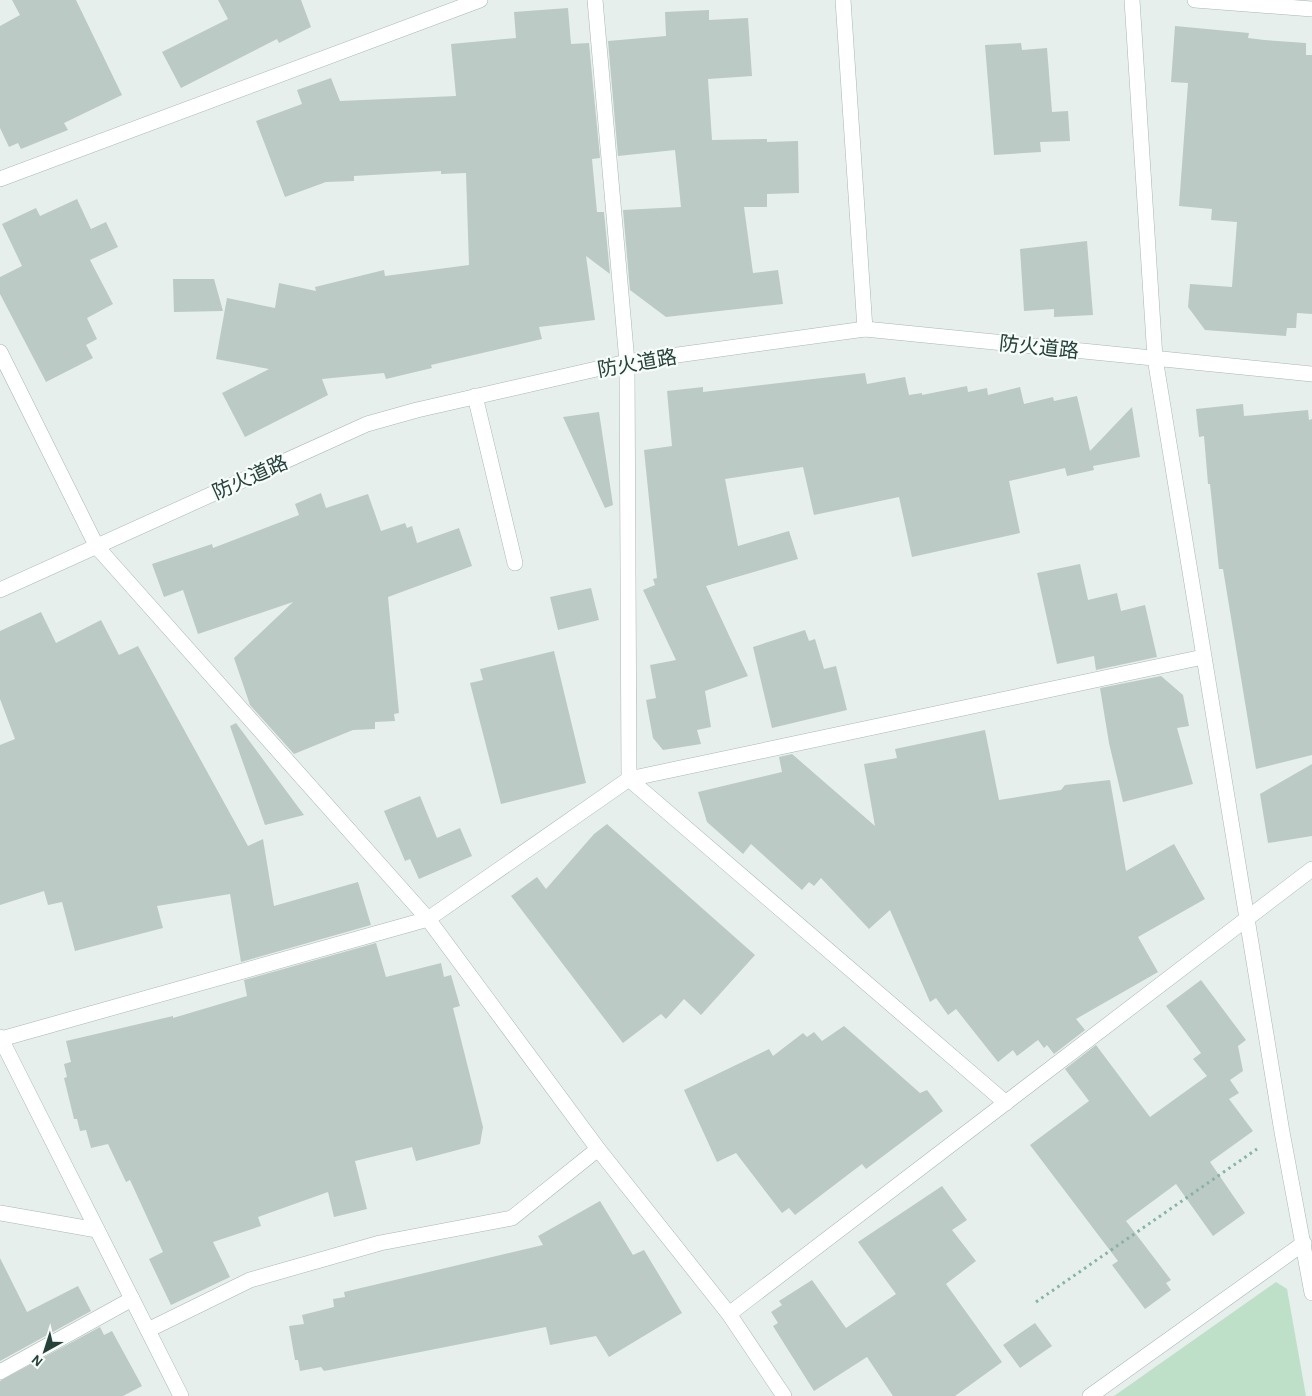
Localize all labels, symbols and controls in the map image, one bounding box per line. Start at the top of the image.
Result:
street label: 防火道路 [998,333,1080,362]
street label: 防火道路 [596,346,678,381]
street label: 防火道路 [209,452,291,503]
north arrow [20,1326,70,1376]
text: N [29,1352,46,1369]

